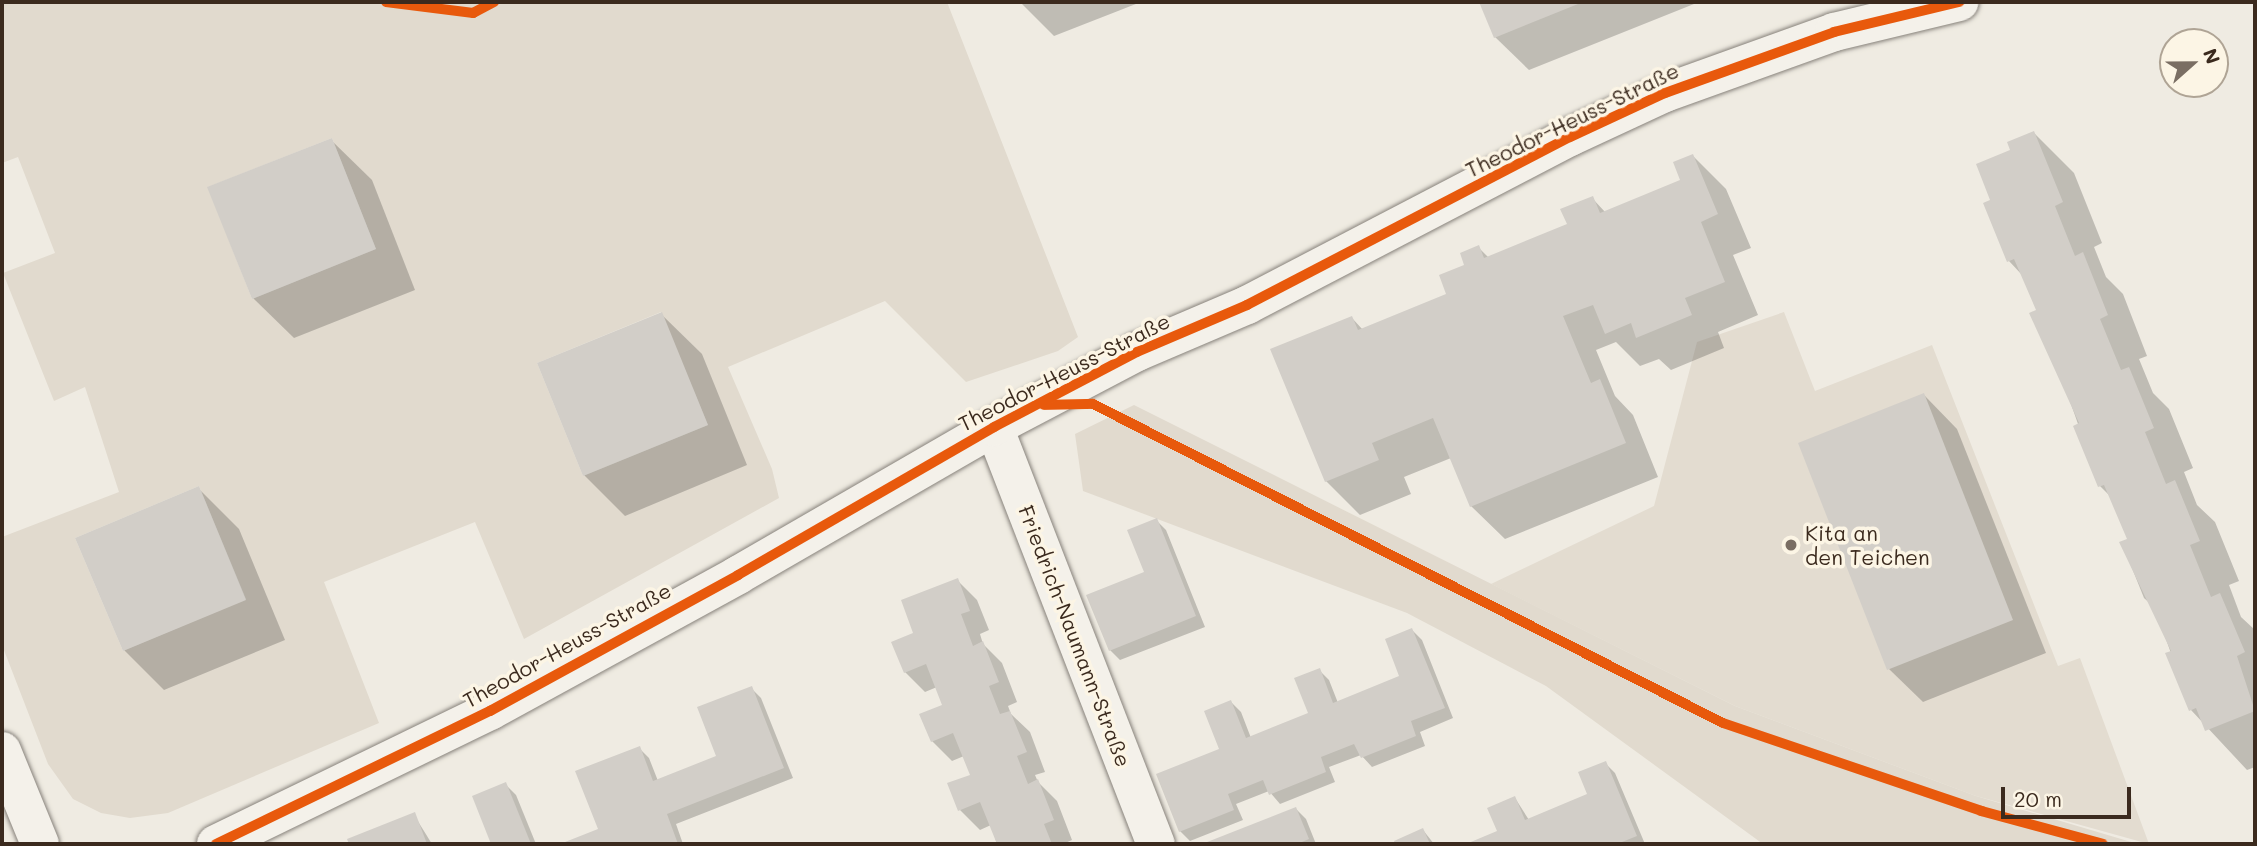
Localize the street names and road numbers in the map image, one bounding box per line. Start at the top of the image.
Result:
street label: Theodor-Heuss-Straße [1461,57,1683,183]
street label: Theodor-Heuss-Straße [954,308,1174,436]
street label: Friedrich-Naumann-Straße [1013,502,1137,770]
street label: Theodor-Heuss-Straße [459,577,675,713]

